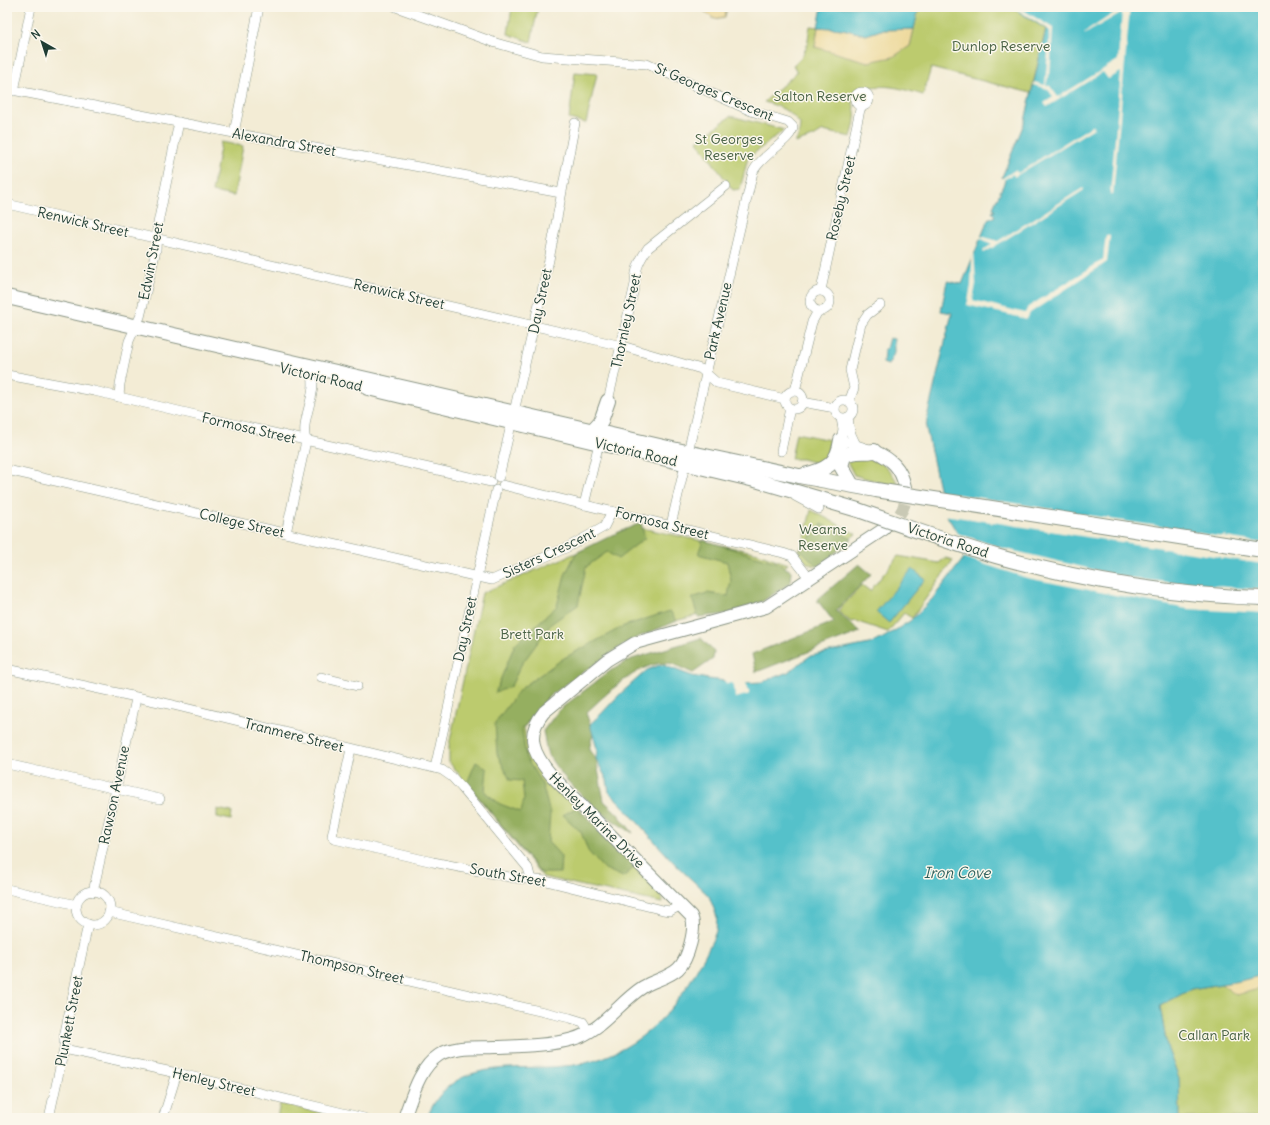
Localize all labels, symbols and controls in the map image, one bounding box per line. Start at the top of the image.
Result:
north arrow [22,22,62,62]
text: N [28,26,43,42]
park label: Dunlop Reserve [952,37,1050,55]
street label: St Georges Crescent [652,59,776,125]
park label: Salton Reserve [773,87,867,105]
street label: Alexandra Street [231,124,338,160]
park label: St Georges Reserve [695,130,763,164]
street label: Roseby Street [822,153,860,242]
street label: Renwick Street [36,203,131,241]
street label: Edwin Street [135,220,167,302]
street label: Day Street [524,266,556,335]
street label: Thornley Street [607,272,645,370]
street label: Renwick Street [352,275,447,313]
street label: Park Avenue [700,280,736,362]
street label: Victoria Road [278,359,364,395]
street label: Formosa Street [200,408,298,448]
street label: Victoria Road [593,434,679,470]
street label: Formosa Street [613,503,711,543]
street label: College Street [198,504,287,542]
street label: Victoria Road [905,518,991,562]
park label: Wearns Reserve [798,520,848,554]
street label: Sisters Crescent [500,524,598,582]
street label: Day Street [449,594,481,663]
park label: Brett Park [500,625,564,643]
street label: Tranmere Street [243,714,346,756]
street label: Rawson Avenue [95,744,133,846]
street label: Henley Marine Drive [545,768,649,872]
street label: South Street [468,859,548,891]
water label: Iron Cove [924,863,991,882]
street label: Thompson Street [298,946,406,988]
street label: Plunkett Street [51,974,87,1068]
park label: Callan Park [1178,1026,1250,1044]
street label: Henley Street [171,1064,258,1100]

